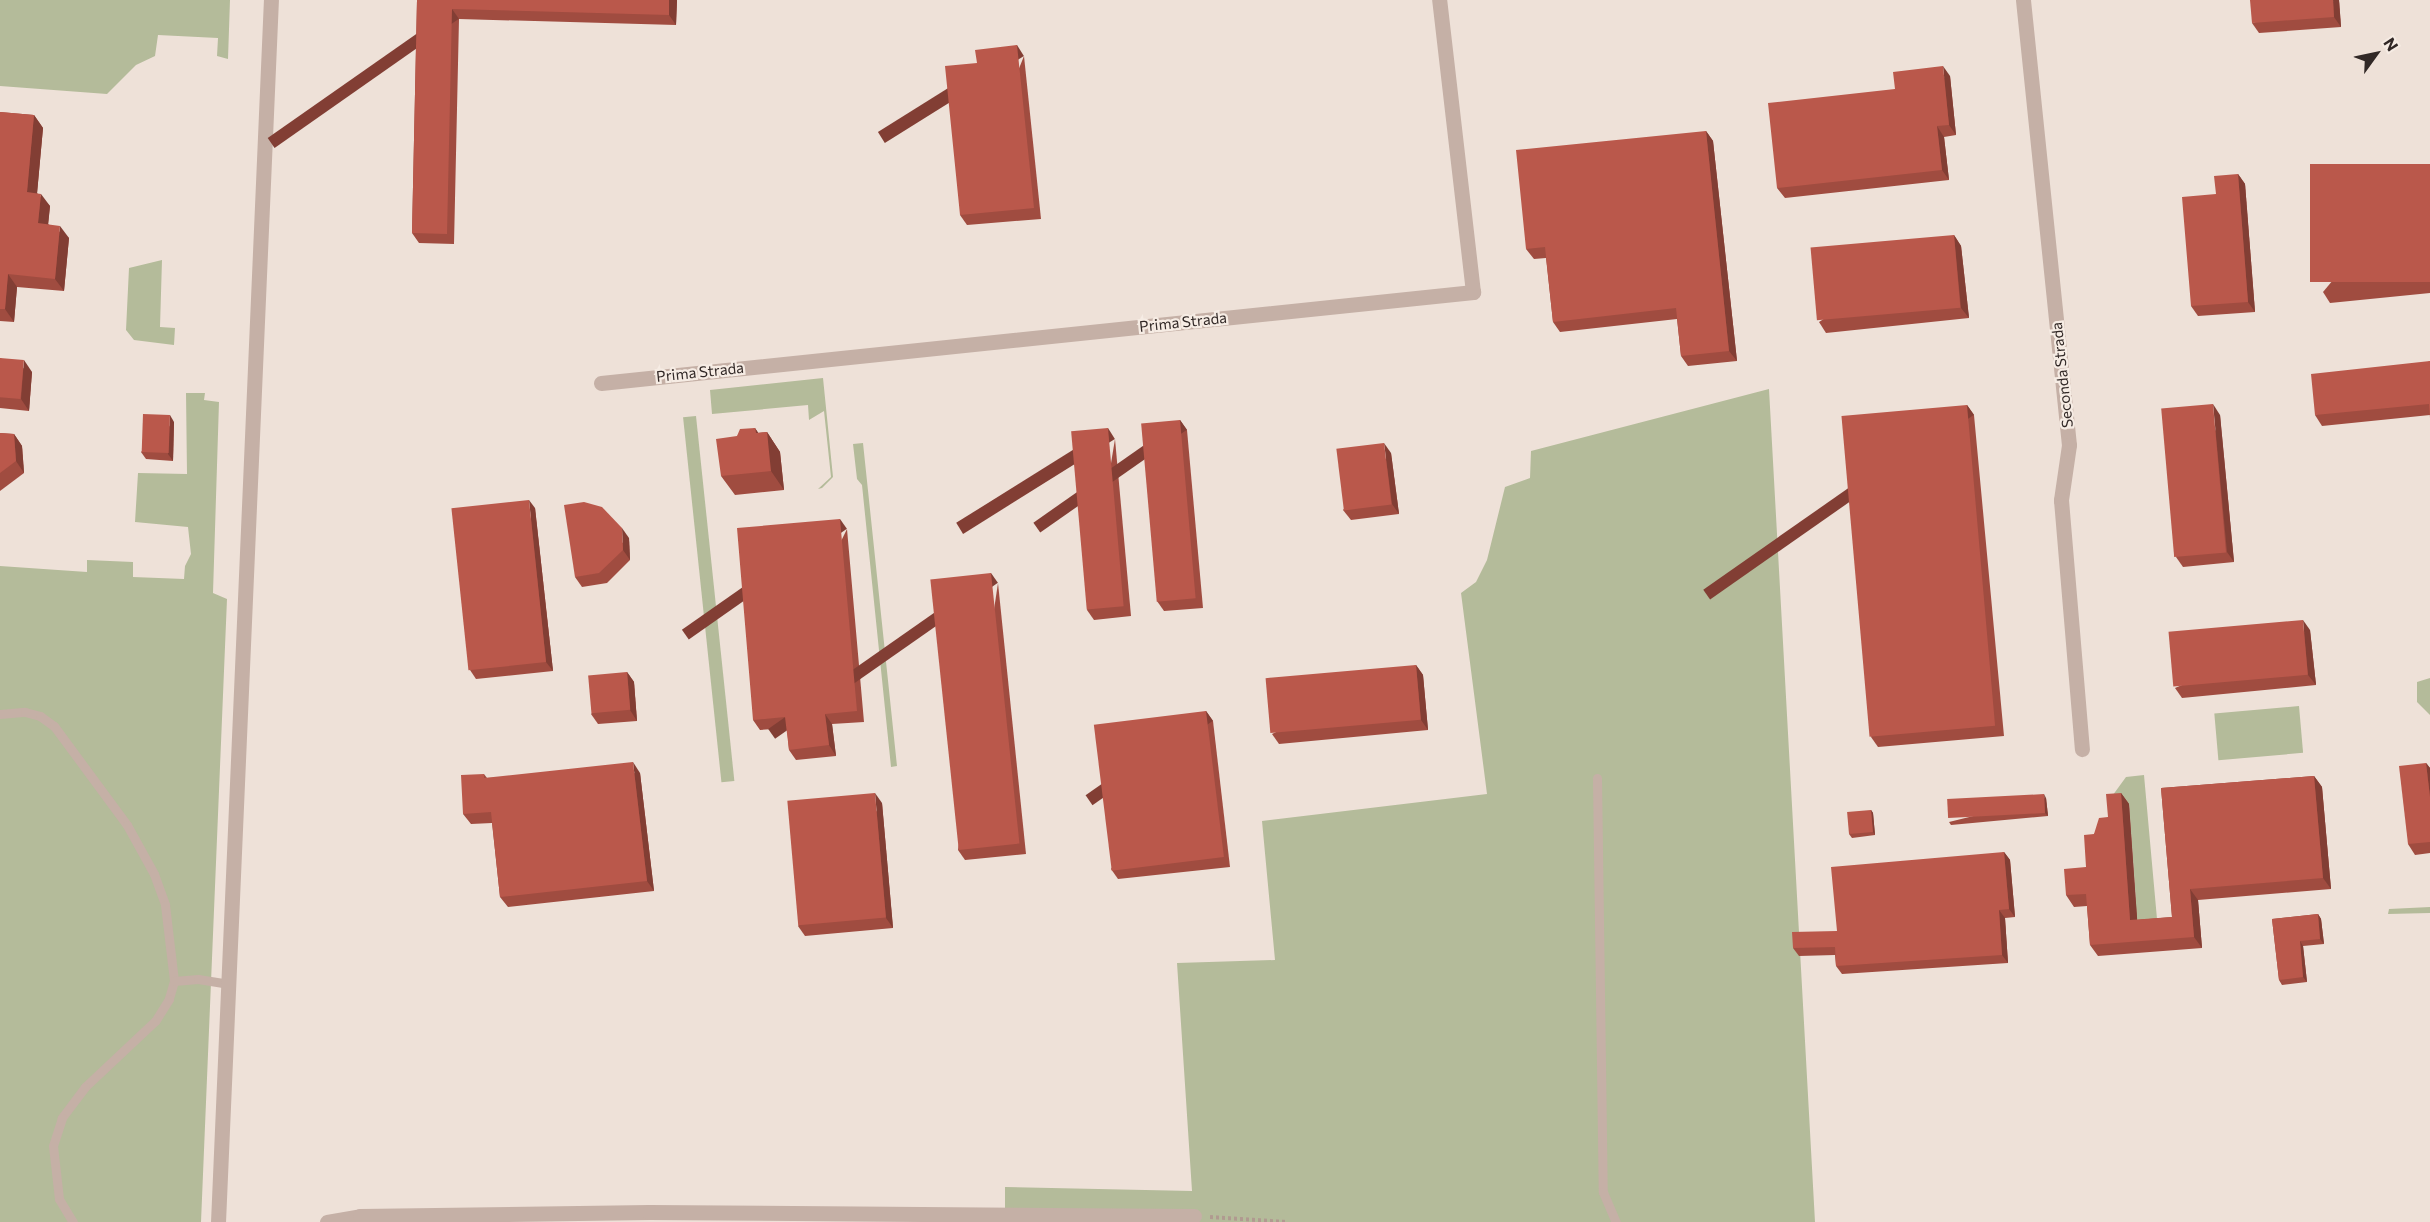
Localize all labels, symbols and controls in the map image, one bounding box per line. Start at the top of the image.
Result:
north arrow [2346,24,2406,84]
text: N [2380,34,2403,54]
street label: Prima Strada [1138,308,1228,336]
street label: Seconda Strada [2048,321,2076,429]
street label: Prima Strada [655,358,745,386]

